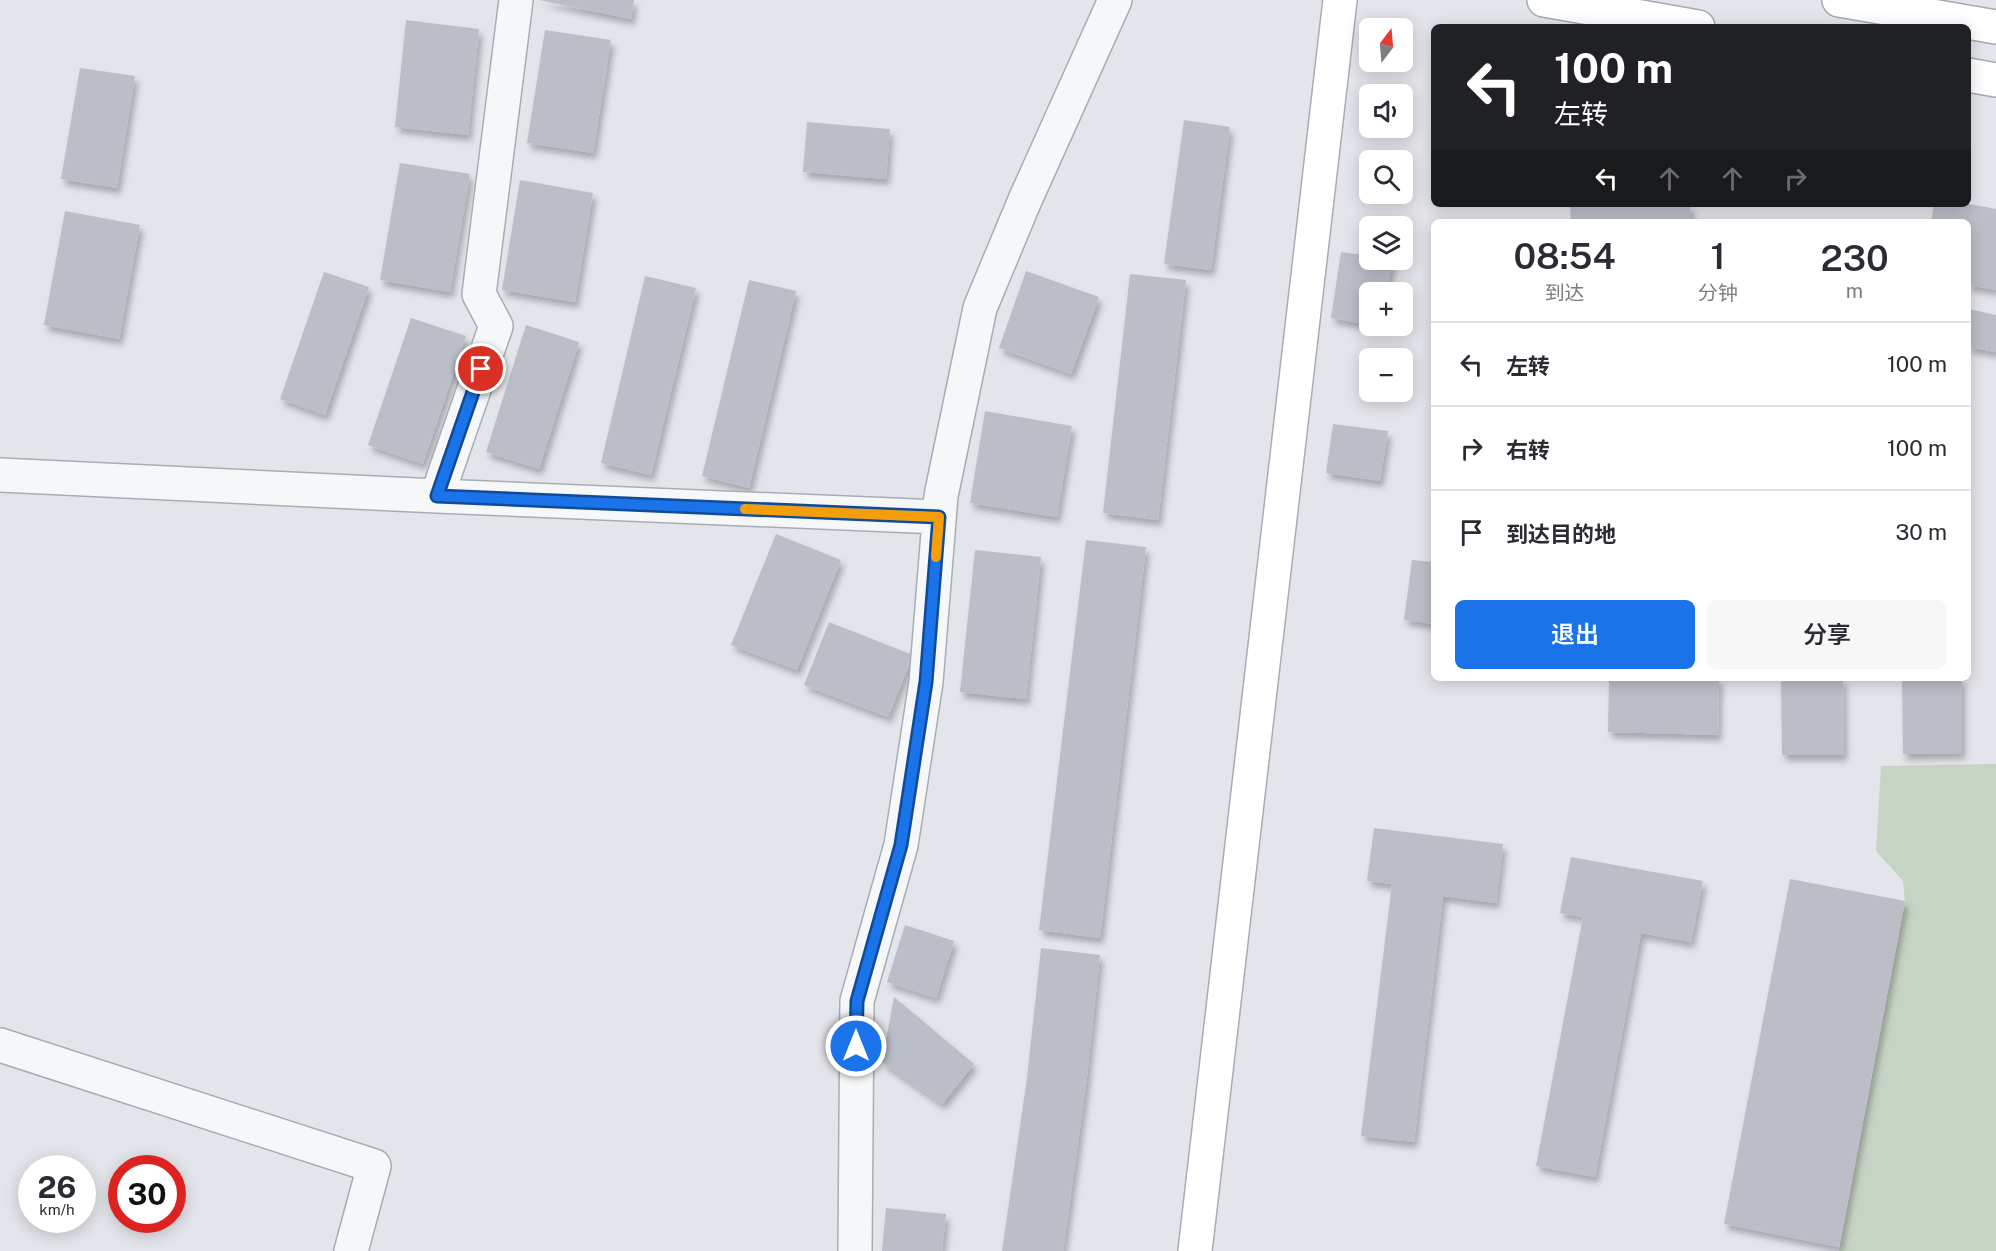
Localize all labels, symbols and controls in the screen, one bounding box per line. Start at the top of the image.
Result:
north arrow [1359,18,1413,72]
map controls [1359,18,1413,402]
text: 100 m [1554,43,1673,92]
icon: left [1455,48,1533,126]
button: sound [1359,84,1413,138]
text: 左转 [1554,98,1608,130]
button: search [1359,150,1413,204]
icon: left [1590,162,1623,195]
icon: ahead [1653,162,1686,195]
icon: ahead [1716,162,1749,195]
icon: right [1779,162,1812,195]
button: layers [1359,216,1413,270]
text: 08:54 [1513,235,1616,277]
text: 1 [1710,235,1726,277]
text: 230 [1820,237,1889,279]
text: m [1846,279,1863,303]
text: 到达 [1545,281,1585,305]
text: 分钟 [1698,281,1738,305]
button: + [1359,282,1413,336]
pin [455,343,506,394]
button: − [1359,348,1413,402]
icon: left [1455,348,1488,381]
text: 100 m [1887,351,1947,377]
icon: arrive [464,352,497,385]
text: 左转 [1506,353,1550,379]
icon: right [1455,432,1488,465]
text: 100 m [1887,435,1947,461]
text: 右转 [1506,437,1550,463]
icon: arrive [1455,516,1488,549]
text: 30 m [1895,519,1947,545]
text: 到达目的地 [1506,521,1616,547]
button: 退出 [1455,600,1695,669]
button: 分享 [1707,600,1947,669]
position arrow [824,1014,888,1078]
speed limit sign: 30 [108,1155,186,1233]
text: 26 [38,1169,76,1205]
text: km/h [39,1201,75,1218]

